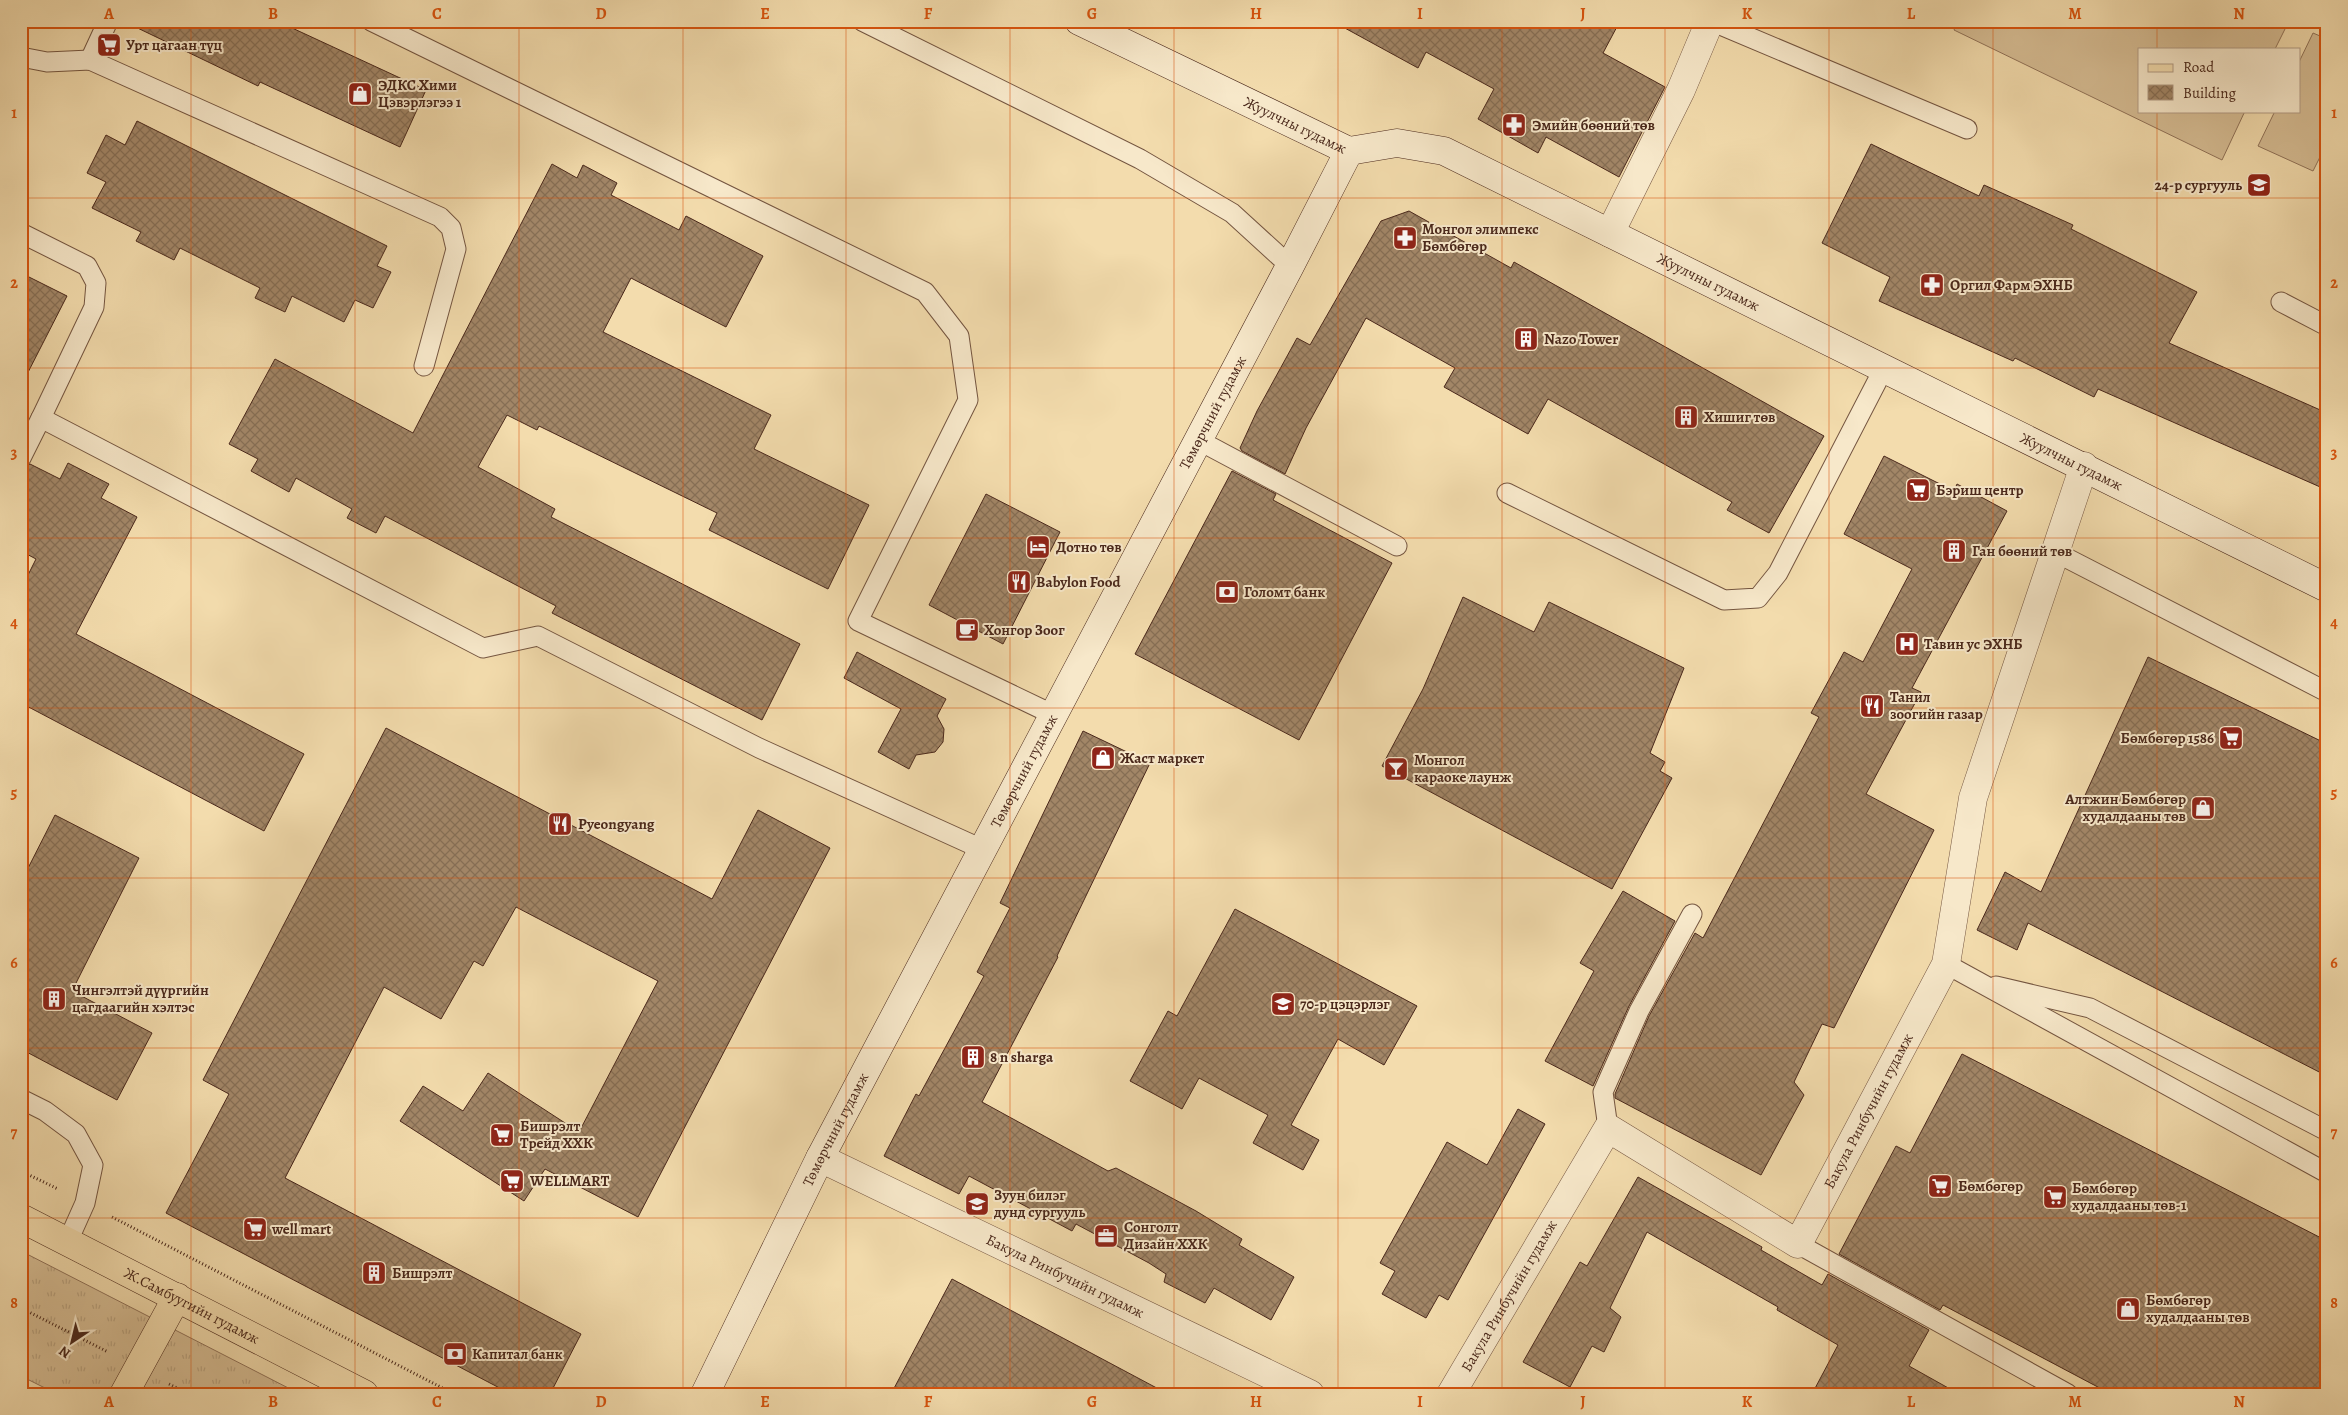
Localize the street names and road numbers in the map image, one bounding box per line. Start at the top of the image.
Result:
street label: Жуулчны гудамж [1240,92,1350,158]
street label: Жуулчны гудамж [1654,248,1763,316]
street label: Төмөрчний гудамж [1175,352,1251,473]
street label: Жуулчны гудамж [2017,428,2126,495]
street label: Төмөрчний гудамж [986,711,1062,831]
street label: Бакула Ринбучийн гудамж [1819,1030,1918,1192]
street label: Төмөрчний гудамж [798,1069,873,1190]
street label: Бакула Ринбучийн гудамж [1456,1216,1562,1375]
street label: Бакула Ринбучийн гудамж [983,1229,1147,1323]
street label: Ж.Самбуугийн гудамж [121,1263,263,1349]

